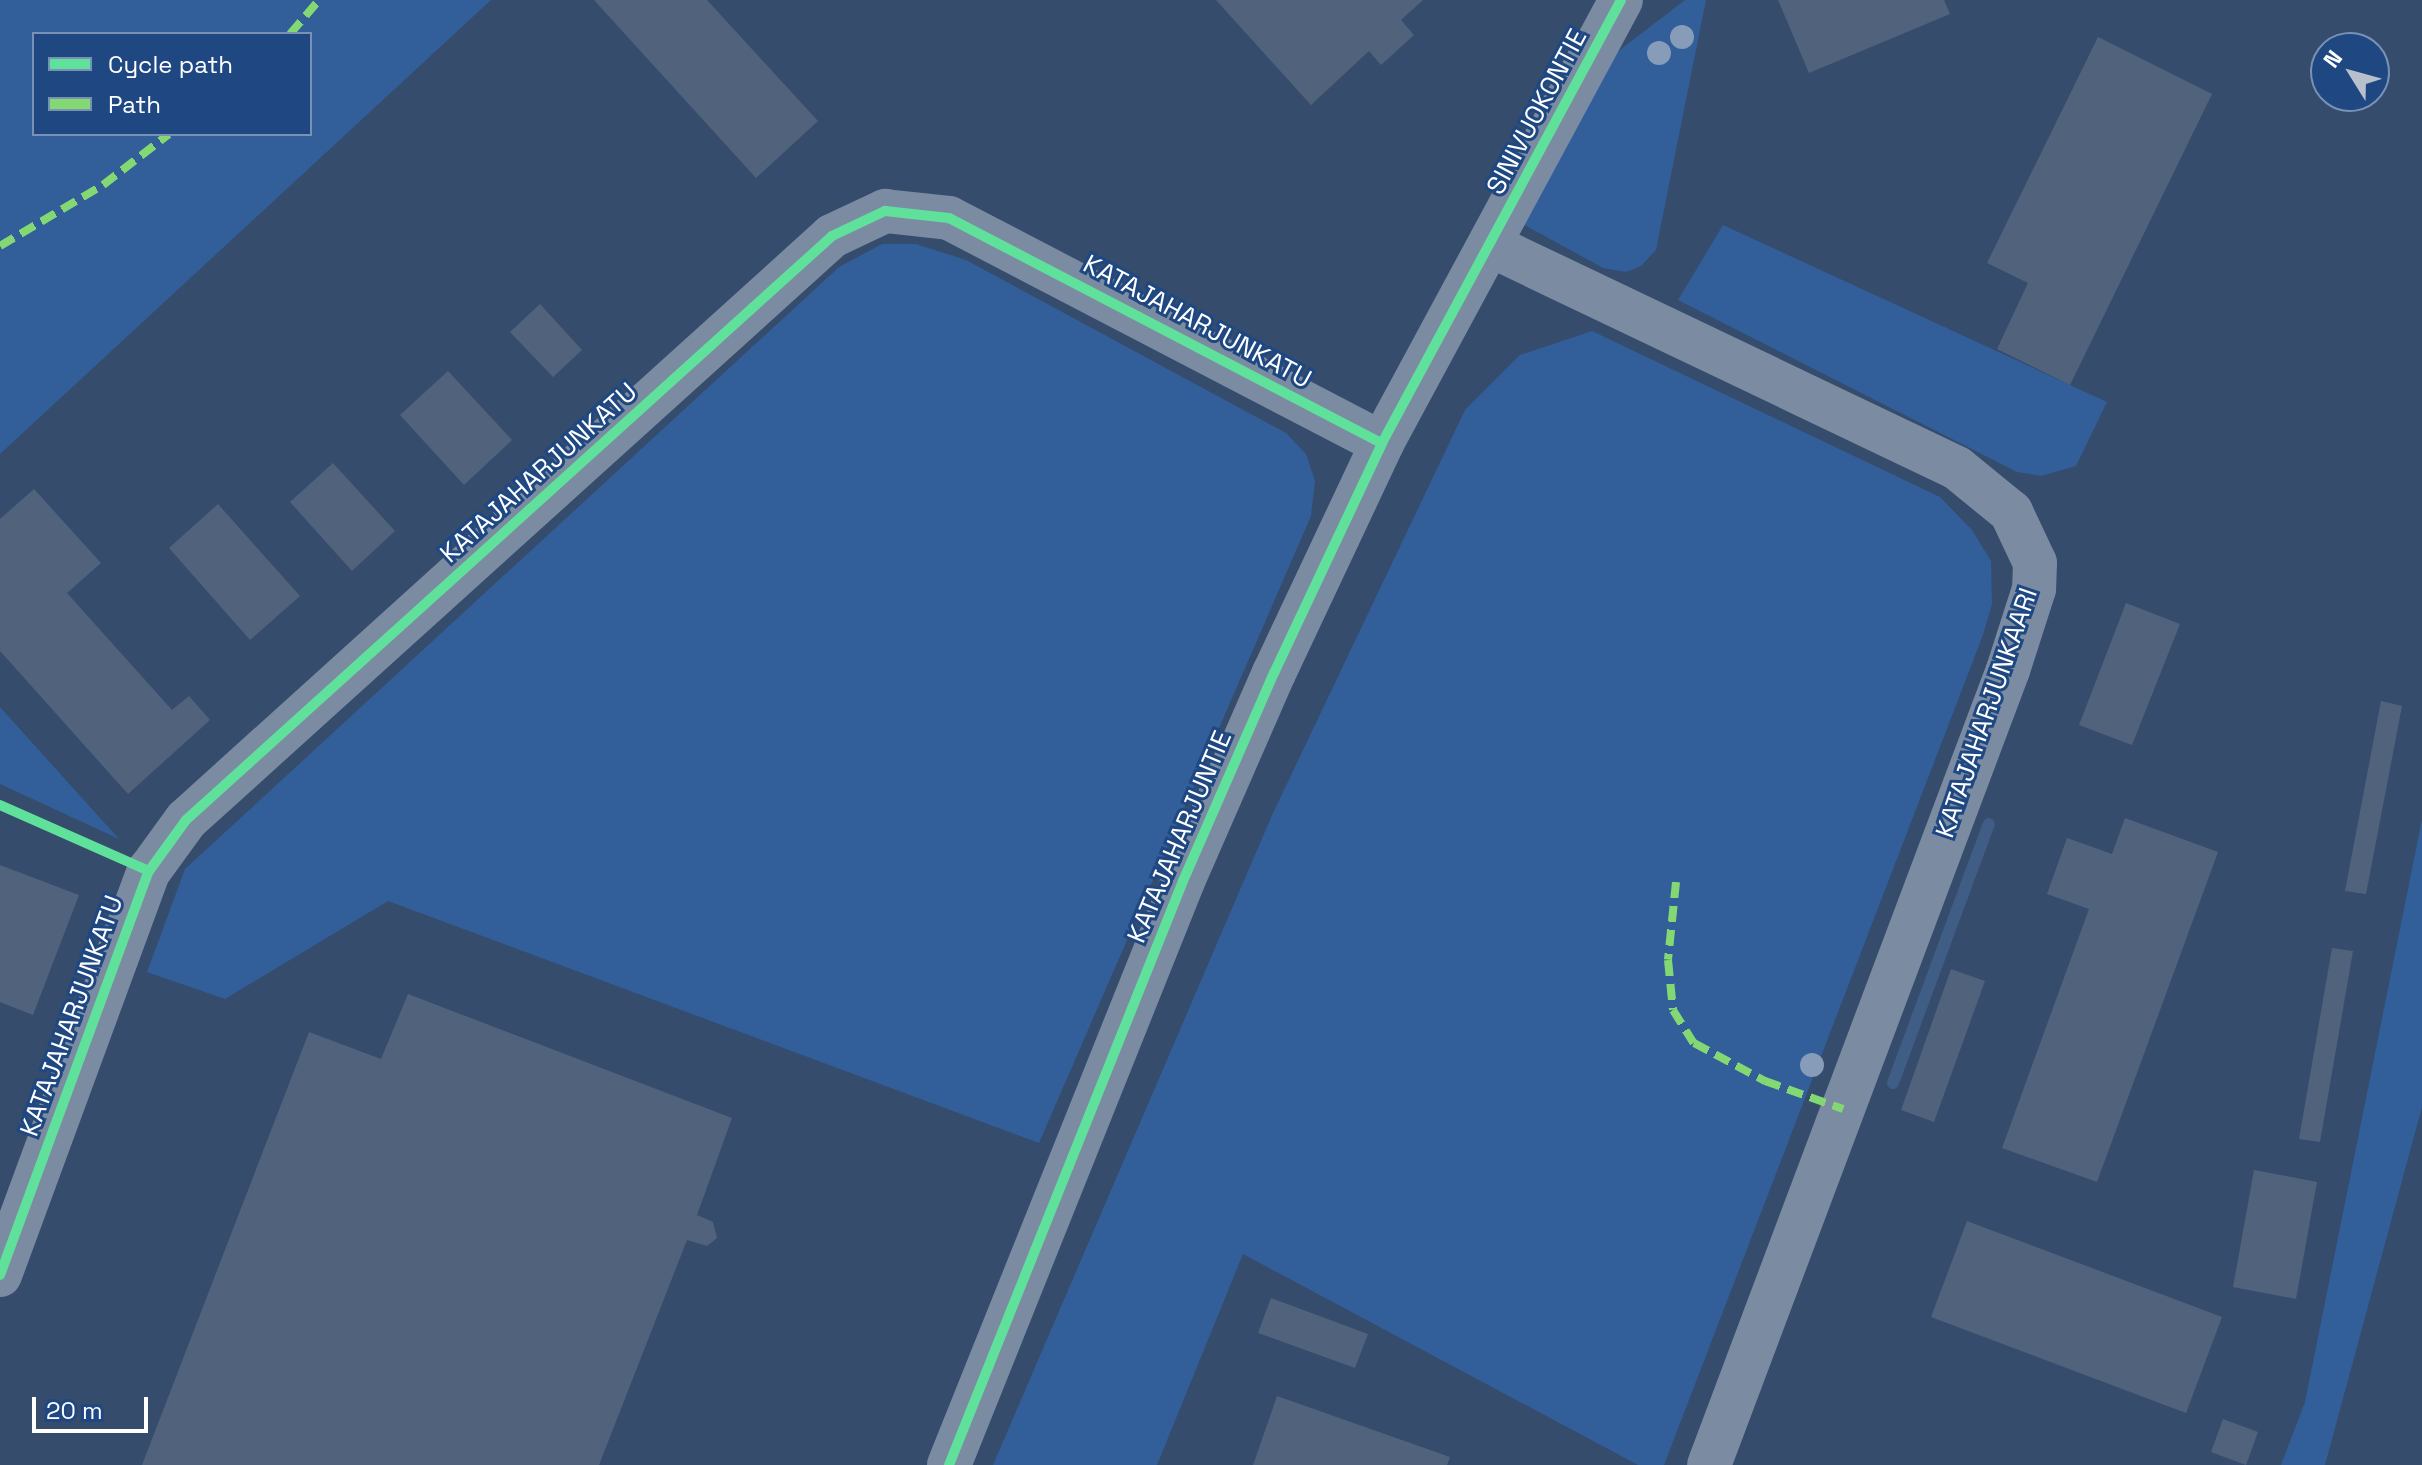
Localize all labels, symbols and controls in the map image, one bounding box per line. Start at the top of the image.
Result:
street label: SINIVUOKONTIE [1480,24,1594,200]
legend [32,32,312,136]
north arrow [2310,32,2390,112]
text: N [2317,44,2348,73]
text: Cycle path [108,49,233,80]
text: Path [108,89,161,120]
street label: KATAJAHARJUNKATU [1078,249,1316,395]
street label: KATAJAHARJUNKATU [434,377,644,569]
street label: KATAJAHARJUNKAARI [1930,584,2044,842]
street label: KATAJAHARJUNTIE [1121,726,1239,948]
street label: KATAJAHARJUNKATU [14,891,130,1141]
scale bar [36,1381,152,1431]
text: 20 m [46,1395,103,1426]

